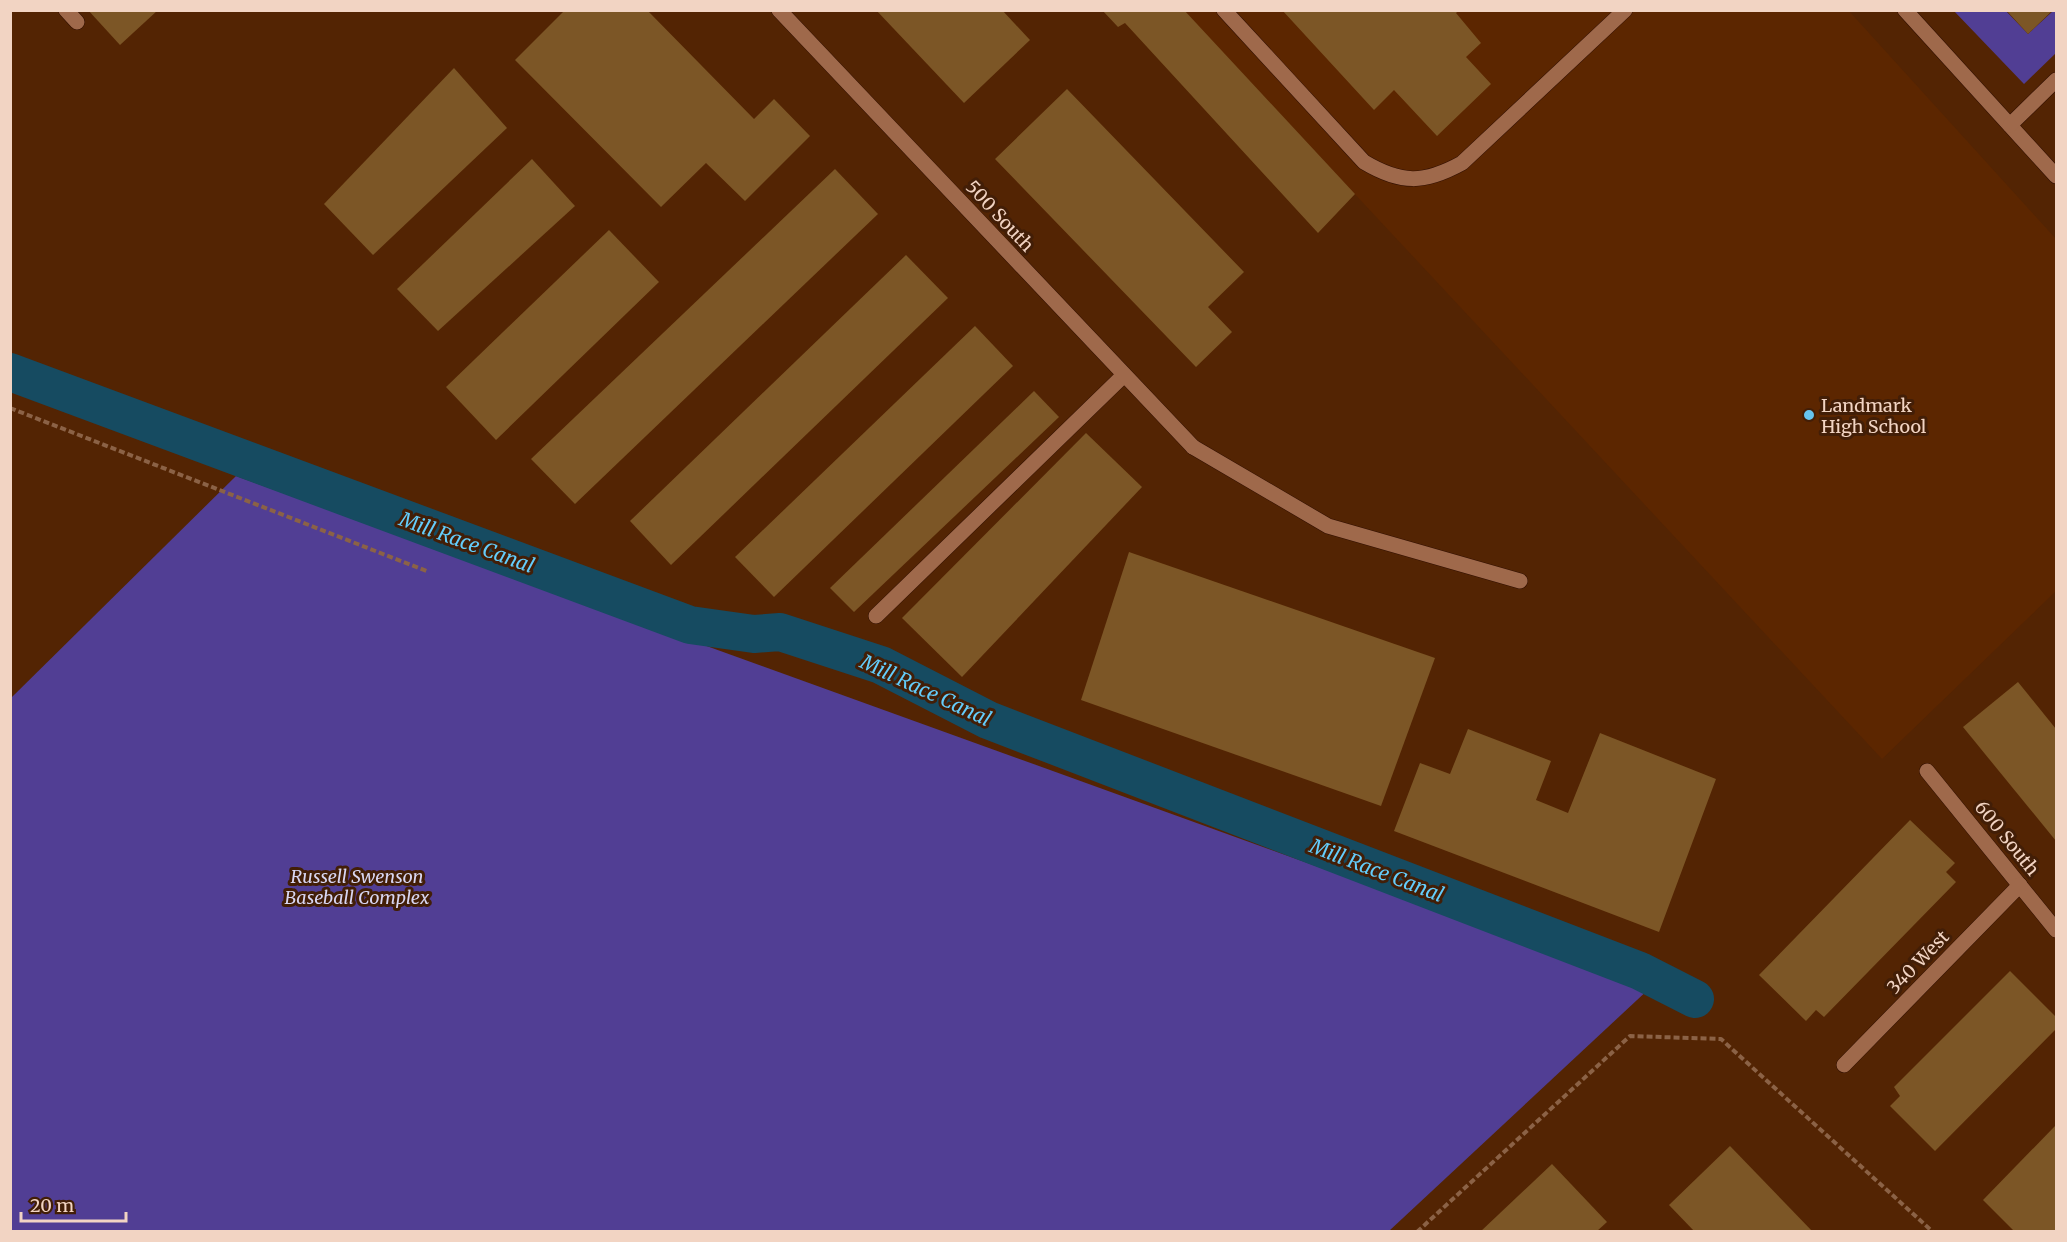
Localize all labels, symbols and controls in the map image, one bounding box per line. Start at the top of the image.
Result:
street label: 500 South [961,176,1039,256]
place label: Landmark High School [1821,394,1927,438]
marker: Landmark High School [1802,408,1816,422]
water label: Mill Race Canal [395,506,538,578]
water label: Mill Race Canal [856,648,996,731]
street label: 600 South [1970,796,2044,880]
water label: Mill Race Canal [1305,833,1448,907]
park label: Russell Swenson Baseball Complex [285,865,430,909]
street label: 340 West [1882,925,1954,999]
scale bar [21,1185,126,1223]
text: 20 m [30,1194,74,1217]

